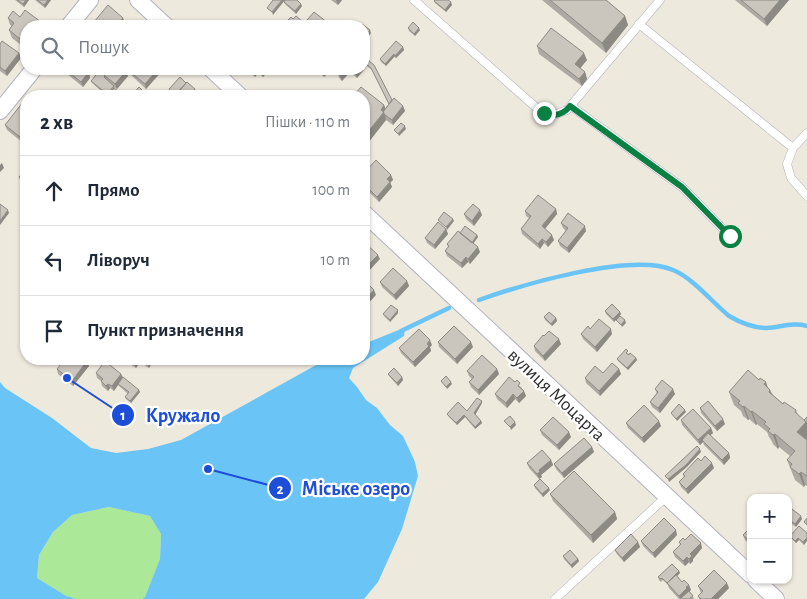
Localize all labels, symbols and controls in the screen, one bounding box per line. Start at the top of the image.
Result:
search box [20,20,370,75]
icon: search [38,34,66,62]
text: Пошук [78,38,129,57]
route end [533,102,556,125]
text: 2 хв [40,112,73,133]
text: Пішки · 110 m [265,114,350,130]
icon: ahead [40,177,68,205]
text: Прямо [87,181,140,200]
text: 100 m [312,182,350,198]
route start [719,225,742,248]
icon: left [40,247,68,275]
text: Ліворуч [87,251,150,270]
text: 10 m [321,252,350,268]
icon: arrive [40,317,68,345]
text: Пункт призначення [87,321,244,340]
street label: вулиця Моцарта [504,345,609,445]
callout: Кружало [110,397,230,432]
text: Кружало [146,406,220,426]
text: 1 [120,408,126,423]
callout: Міське озеро [267,471,420,506]
text: Міське озеро [302,479,410,499]
text: 2 [276,482,284,497]
map controls [747,494,792,584]
button: + [747,494,792,539]
button: − [747,539,792,584]

